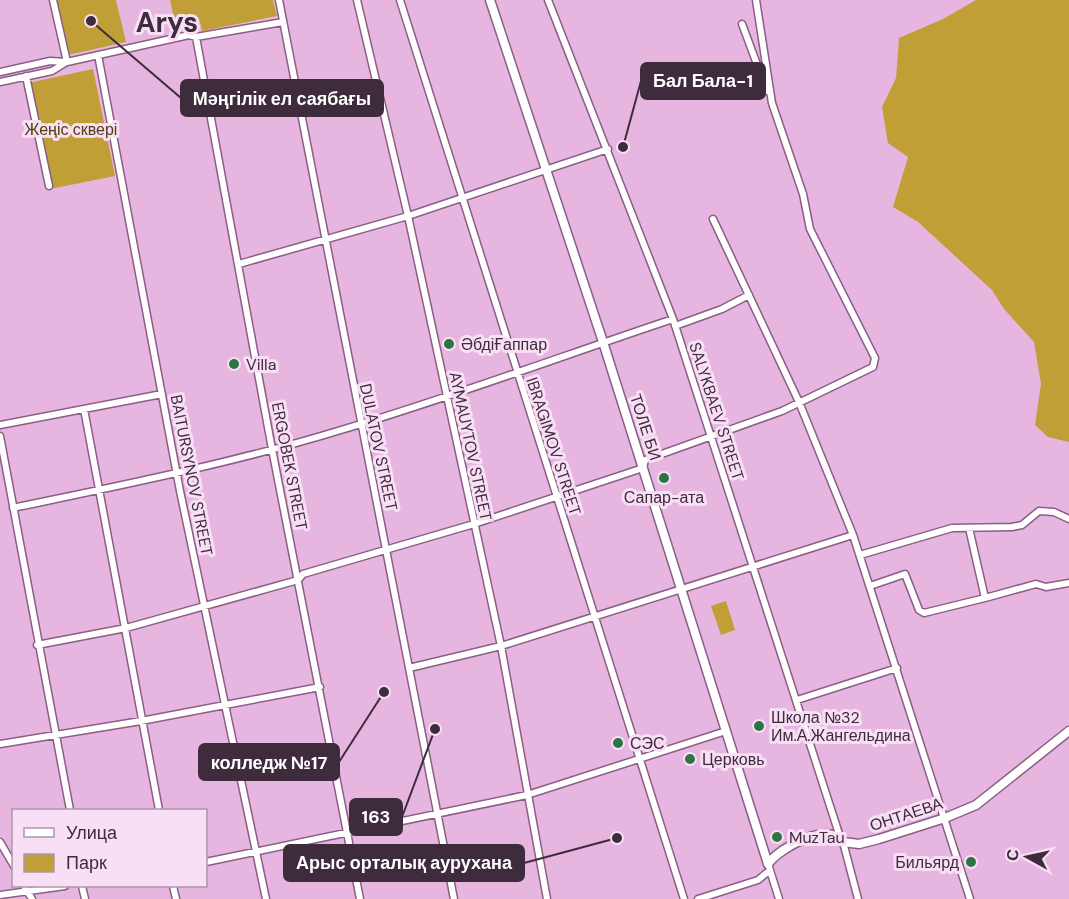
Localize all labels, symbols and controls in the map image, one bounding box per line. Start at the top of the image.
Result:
district label: Arys [136,4,198,41]
callout: Бал Бала-1 [641,63,765,99]
text: Бал Бала-1 [653,69,753,93]
callout: Мәңгілік ел саябағы [181,80,383,116]
text: Мәңгілік ел саябағы [193,87,371,111]
park label: Жеңіс сквері [25,119,117,140]
place label: ӘбдіҒаппар [461,334,547,355]
marker: ӘбдіҒаппар [442,337,456,351]
street label: SALYKBAEV STREET [684,339,749,483]
place label: Villa [246,354,276,375]
marker: Villa [227,357,241,371]
street label: AYMAUYTOV STREET [444,370,497,523]
street label: IBRAGIMOV STREET [521,375,586,518]
street label: DULATOV STREET [355,382,402,512]
street label: ТОЛЕ БИ [625,391,666,463]
street label: BAITURSYNOV STREET [166,393,217,557]
street label: ERGOBEK STREET [267,400,312,532]
marker: Сапар-ата [657,471,671,485]
place label: Сапар-ата [624,487,704,508]
place label: Школа №32 Им.А.Жангельдина [771,707,911,746]
marker: Школа №32 Им.А.Жангельдина [752,719,766,733]
place label: СЭС [630,733,664,754]
marker: СЭС [611,736,625,750]
callout: колледж №17 [199,744,339,780]
place label: Церковь [702,749,765,770]
text: колледж №17 [211,751,328,775]
marker: Церковь [683,752,697,766]
street label: ОНТАЕВА [867,793,946,836]
callout: 163 [350,799,402,835]
text: 163 [362,805,390,829]
legend [12,809,207,887]
text: Улица [66,821,118,845]
place label: MuzTau [789,827,845,848]
north arrow [997,827,1057,887]
marker: MuzTau [770,830,784,844]
callout: Арыс орталық аурухана [284,845,524,881]
text: С [1001,847,1024,862]
text: Парк [66,851,107,875]
text: Арыс орталық аурухана [296,851,513,875]
place label: Бильярд [895,852,960,873]
marker: Бильярд [964,855,978,869]

